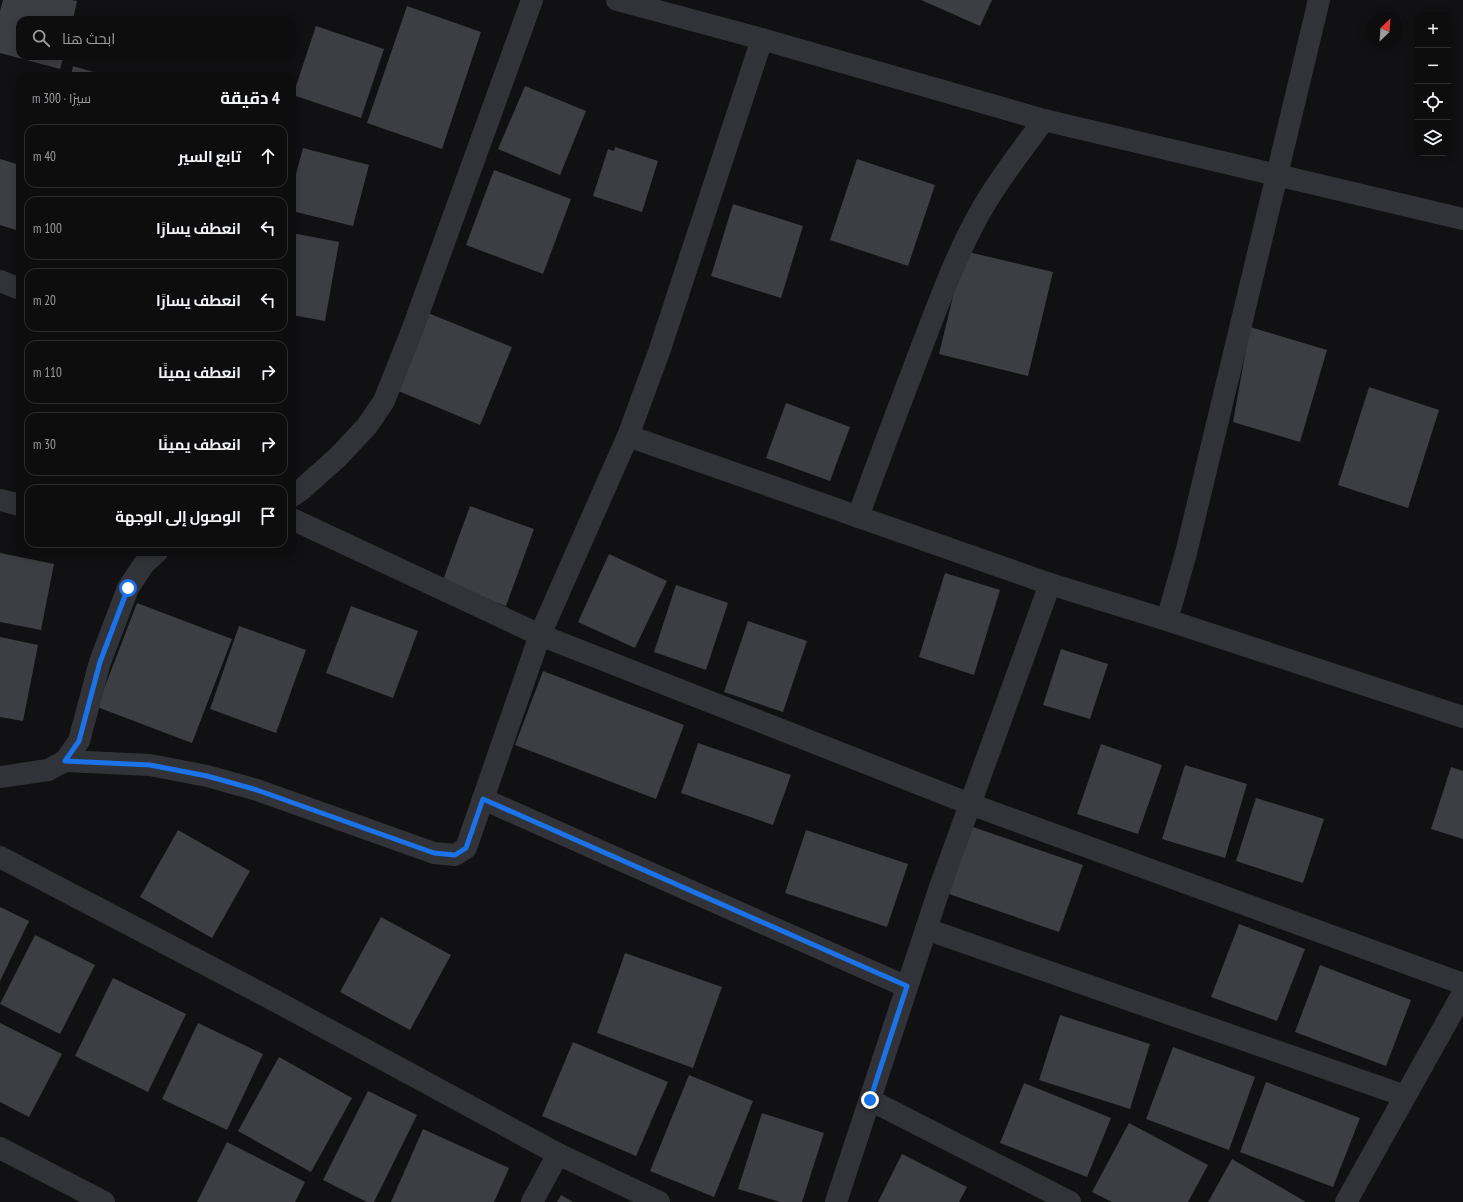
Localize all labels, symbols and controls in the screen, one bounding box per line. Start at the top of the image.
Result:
north arrow [1367,12,1403,48]
map controls [1415,12,1451,156]
button: + [1415,12,1451,48]
search box [16,16,296,60]
icon: search [30,27,52,49]
text: ابحث هنا [62,29,115,48]
button: − [1415,48,1451,84]
button: locate [1415,84,1451,120]
text: 4 دقيقة [220,87,280,109]
text: سيرًا · 300 m [32,90,91,107]
button: layers [1415,120,1451,156]
icon: ahead [257,145,279,167]
text: تابع السير [178,147,241,166]
text: 40 m [33,148,56,165]
icon: left [257,217,279,239]
text: انعطف يسارًا [156,219,241,238]
text: 100 m [33,220,62,237]
icon: left [257,289,279,311]
text: انعطف يسارًا [156,291,241,310]
text: 20 m [33,292,56,309]
icon: right [257,361,279,383]
text: انعطف يمينًا [158,363,241,382]
text: 110 m [33,364,62,381]
icon: right [257,433,279,455]
text: انعطف يمينًا [158,435,241,454]
text: 30 m [33,436,56,453]
icon: arrive [257,505,279,527]
text: الوصول إلى الوجهة [115,507,241,526]
route start [119,579,137,597]
route end [861,1091,879,1109]

